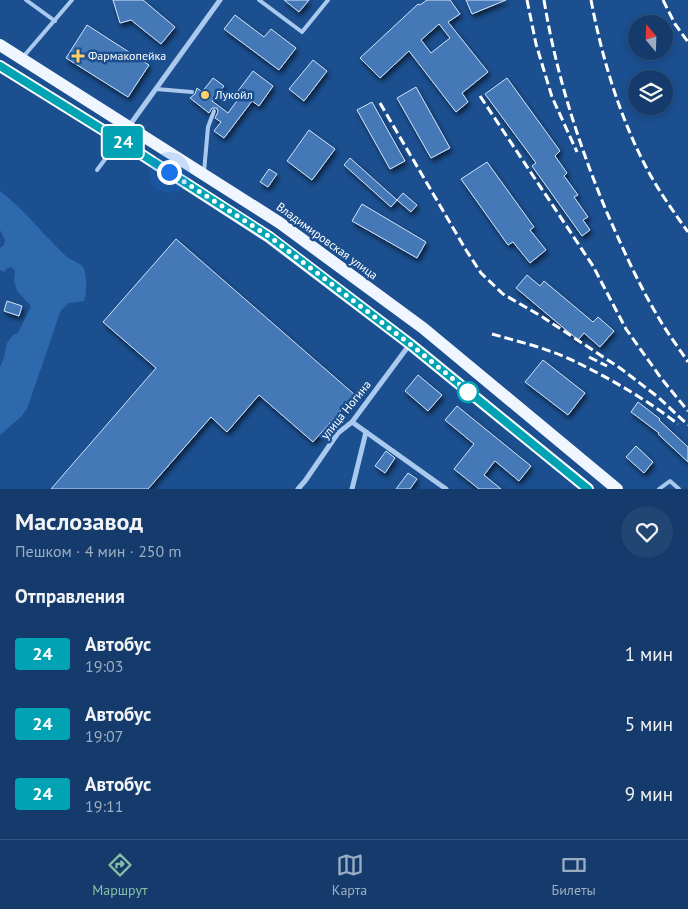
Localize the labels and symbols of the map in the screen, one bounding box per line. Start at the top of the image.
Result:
north arrow [628,15,672,60]
place label: Фармакопейка [88,48,166,63]
marker: Фармакопейка [72,50,84,62]
place label: Лукойл [214,87,253,102]
marker: Лукойл [199,89,211,101]
line badge: 24 [100,126,146,158]
your location [157,160,182,185]
street label: Владимировская улица [274,199,381,282]
street label: улица Ногина [317,377,374,442]
unlabelled marker [457,381,479,403]

